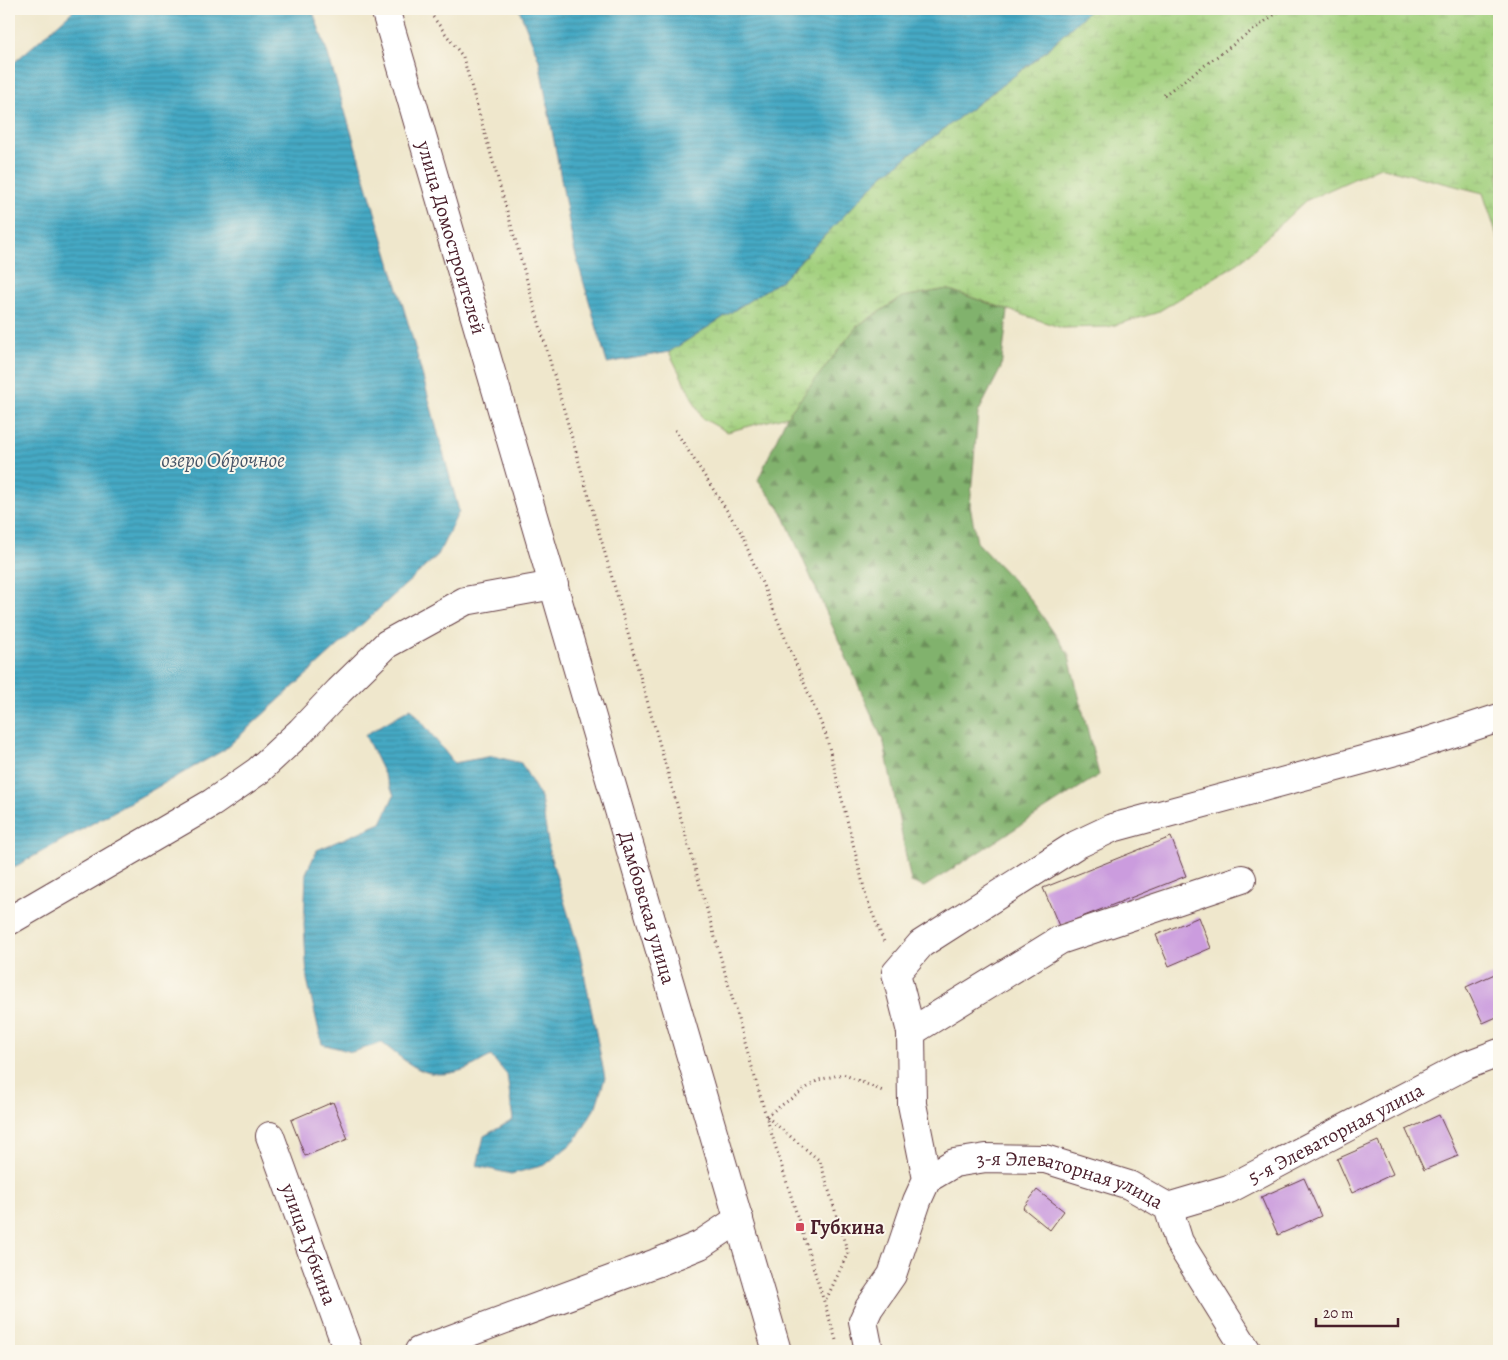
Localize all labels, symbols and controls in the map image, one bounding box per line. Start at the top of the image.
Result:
street label: улица Домостроителей [410,137,492,338]
water label: озеро Оброчное [161,446,285,474]
street label: Дамбовская улица [612,828,682,988]
street label: 5-я Элеваторная улица [1243,1076,1429,1191]
street label: 3-я Элеваторная улица [974,1145,1169,1216]
street label: улица Губкина [274,1179,343,1310]
place label: Губкина [810,1214,885,1241]
marker: Губкина [794,1221,806,1233]
scale bar [1316,1295,1398,1327]
text: 20 m [1323,1303,1354,1323]

